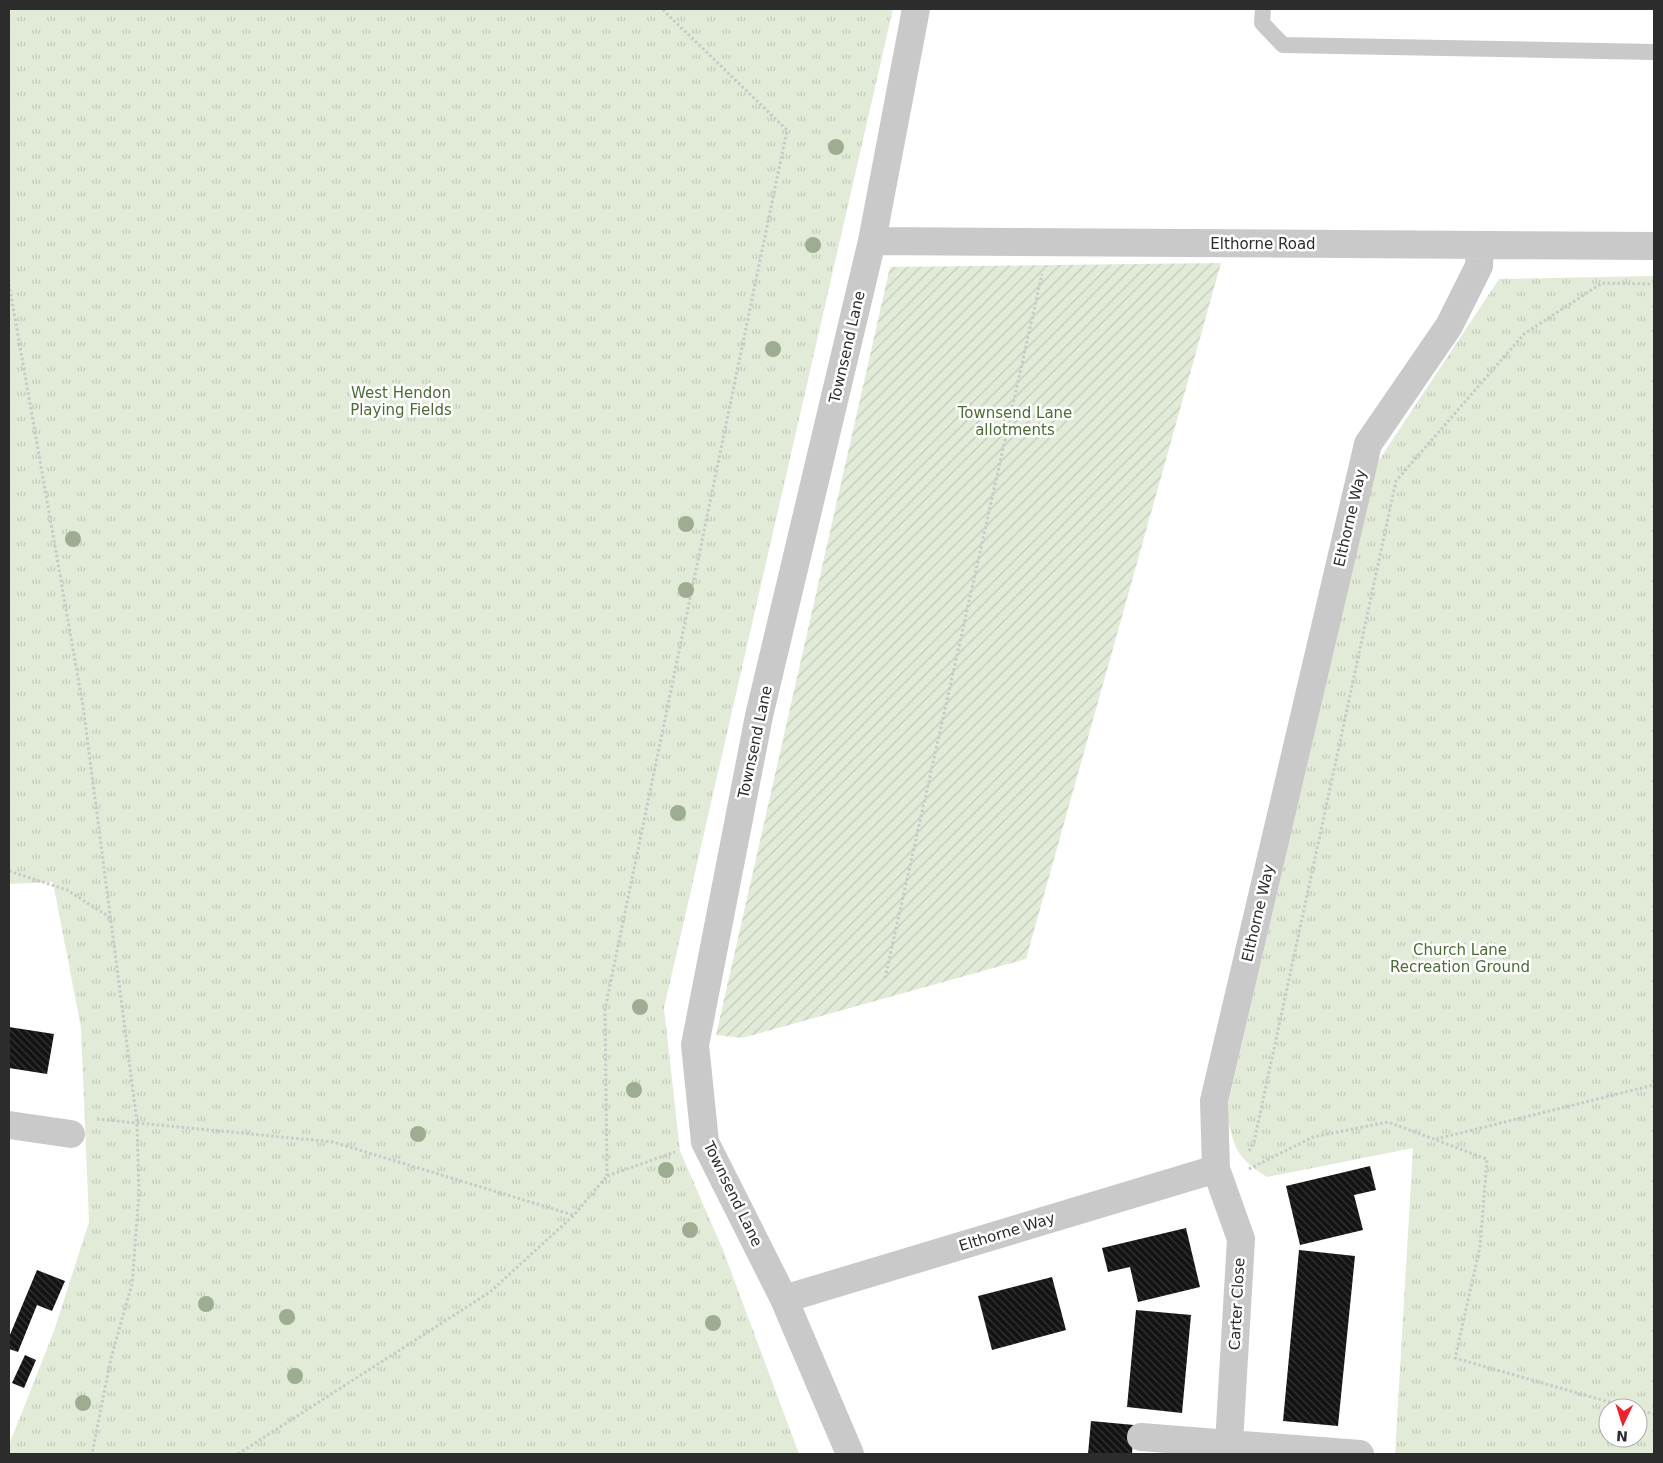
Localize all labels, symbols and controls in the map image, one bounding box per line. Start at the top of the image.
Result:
street label: Elthorne Road [1210,235,1316,253]
street label: Townsend Lane [825,289,869,406]
park label: West Hendon Playing Fields [350,384,452,419]
park label: Townsend Lane allotments [957,404,1072,439]
street label: Elthorne Way [1330,467,1370,569]
street label: Townsend Lane [734,684,776,801]
street label: Elthorne Way [1238,862,1278,964]
park label: Church Lane Recreation Ground [1390,941,1530,976]
street label: Townsend Lane [699,1138,766,1249]
street label: Elthorne Way [957,1209,1057,1255]
street label: Carter Close [1226,1257,1248,1351]
north arrow [1598,1398,1648,1448]
text: N [1616,1428,1628,1444]

